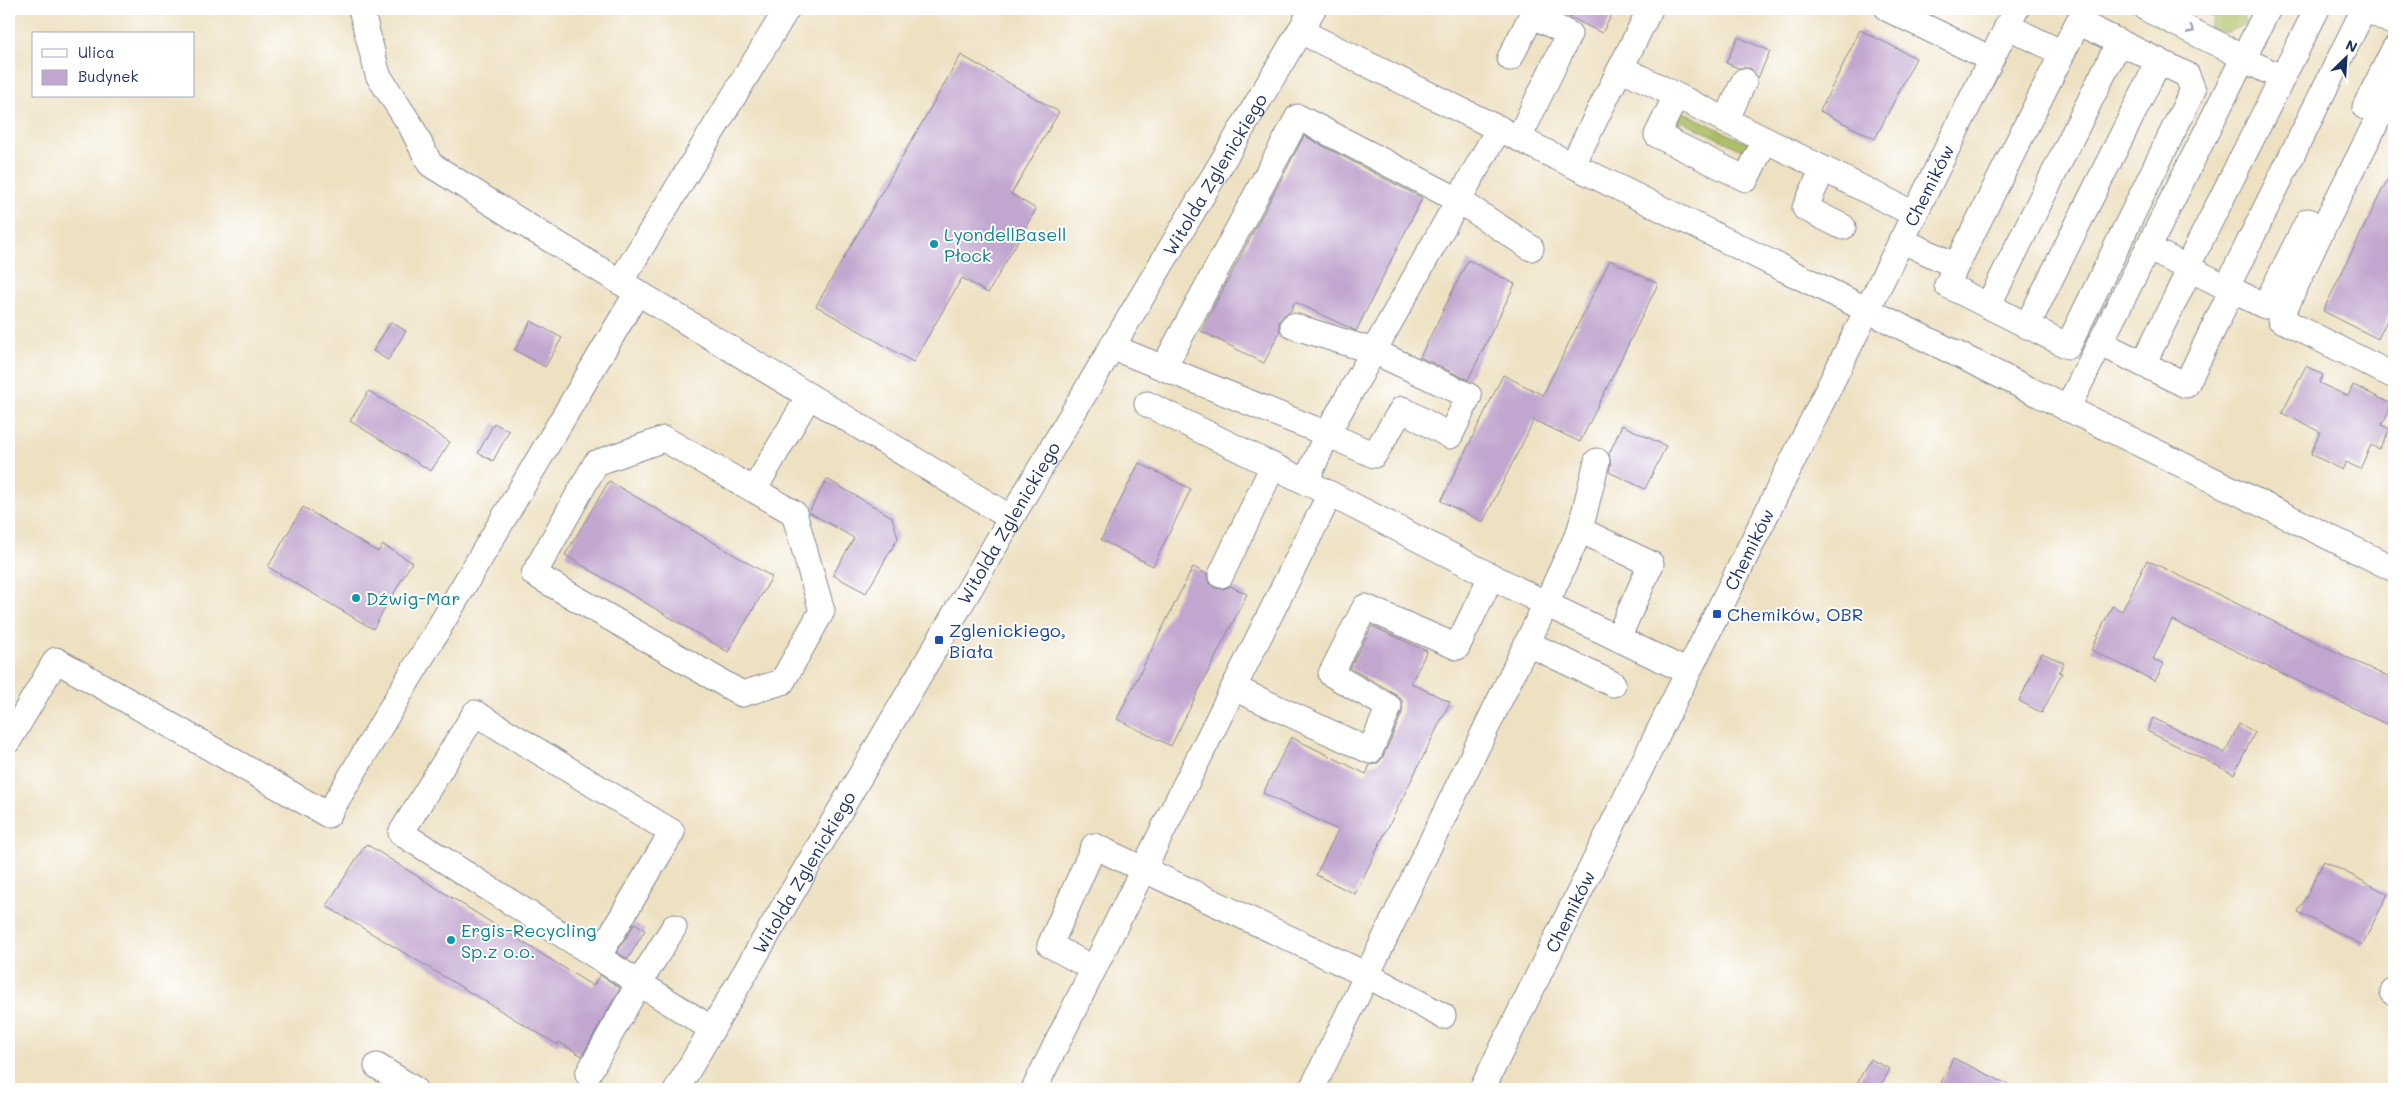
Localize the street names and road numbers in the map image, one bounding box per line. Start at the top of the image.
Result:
street label: Witolda Zglenickiego [1157,89,1272,260]
street label: Chemików [1898,141,1959,230]
street label: Witolda Zglenickiego [951,437,1065,609]
street label: Chemików [1719,504,1779,594]
street label: Witolda Zglenickiego [747,786,861,958]
street label: Chemików [1539,867,1600,956]

